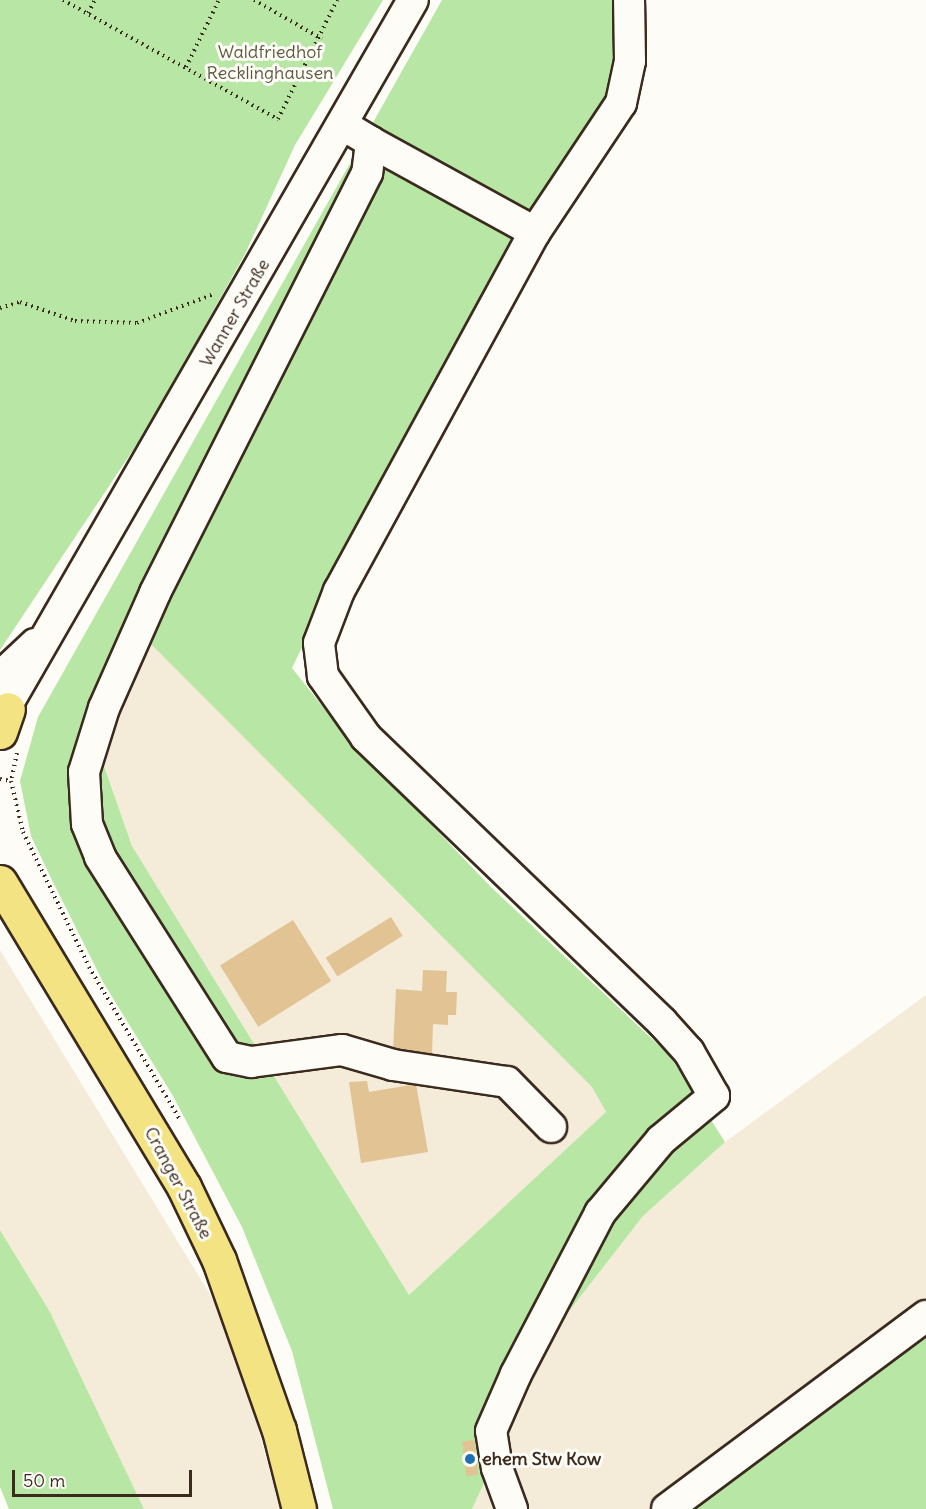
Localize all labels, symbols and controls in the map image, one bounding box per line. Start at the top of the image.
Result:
park label: Waldfriedhof Recklinghausen [206,42,334,84]
street label: Wanner Straße [195,255,275,371]
street label: Cranger Straße [139,1123,217,1243]
place label: ehem Stw Kow [482,1448,601,1470]
marker: ehem Stw Kow [463,1452,477,1466]
scale bar [15,1458,195,1496]
text: 50 m [23,1469,65,1492]

